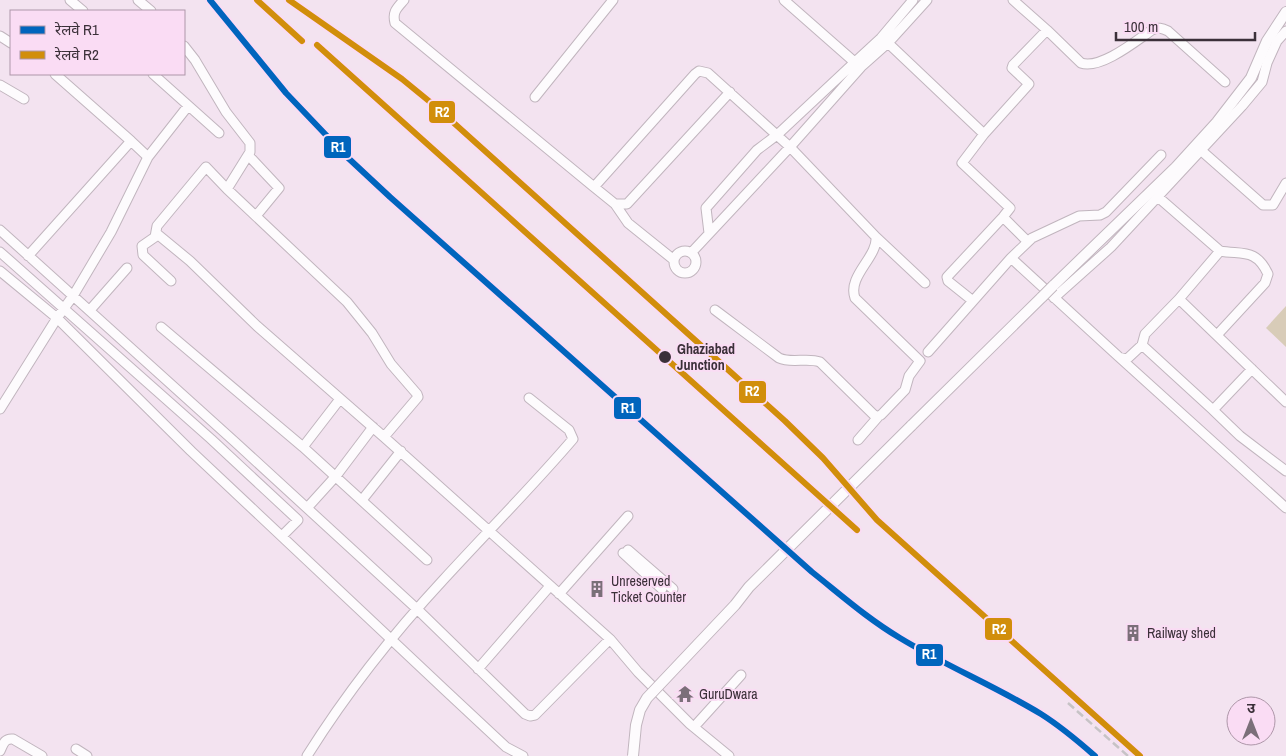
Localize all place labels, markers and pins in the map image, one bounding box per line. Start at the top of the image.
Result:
place label: Ghaziabad Junction [677,340,735,374]
marker: Ghaziabad Junction [657,349,673,365]
place label: Unreserved Ticket Counter [611,572,686,606]
building icon: Unreserved Ticket Counter [587,579,607,599]
building icon: Railway shed [1123,623,1143,643]
place label: Railway shed [1147,624,1216,642]
temple icon: GuruDwara [675,684,695,704]
place label: GuruDwara [699,685,758,703]

